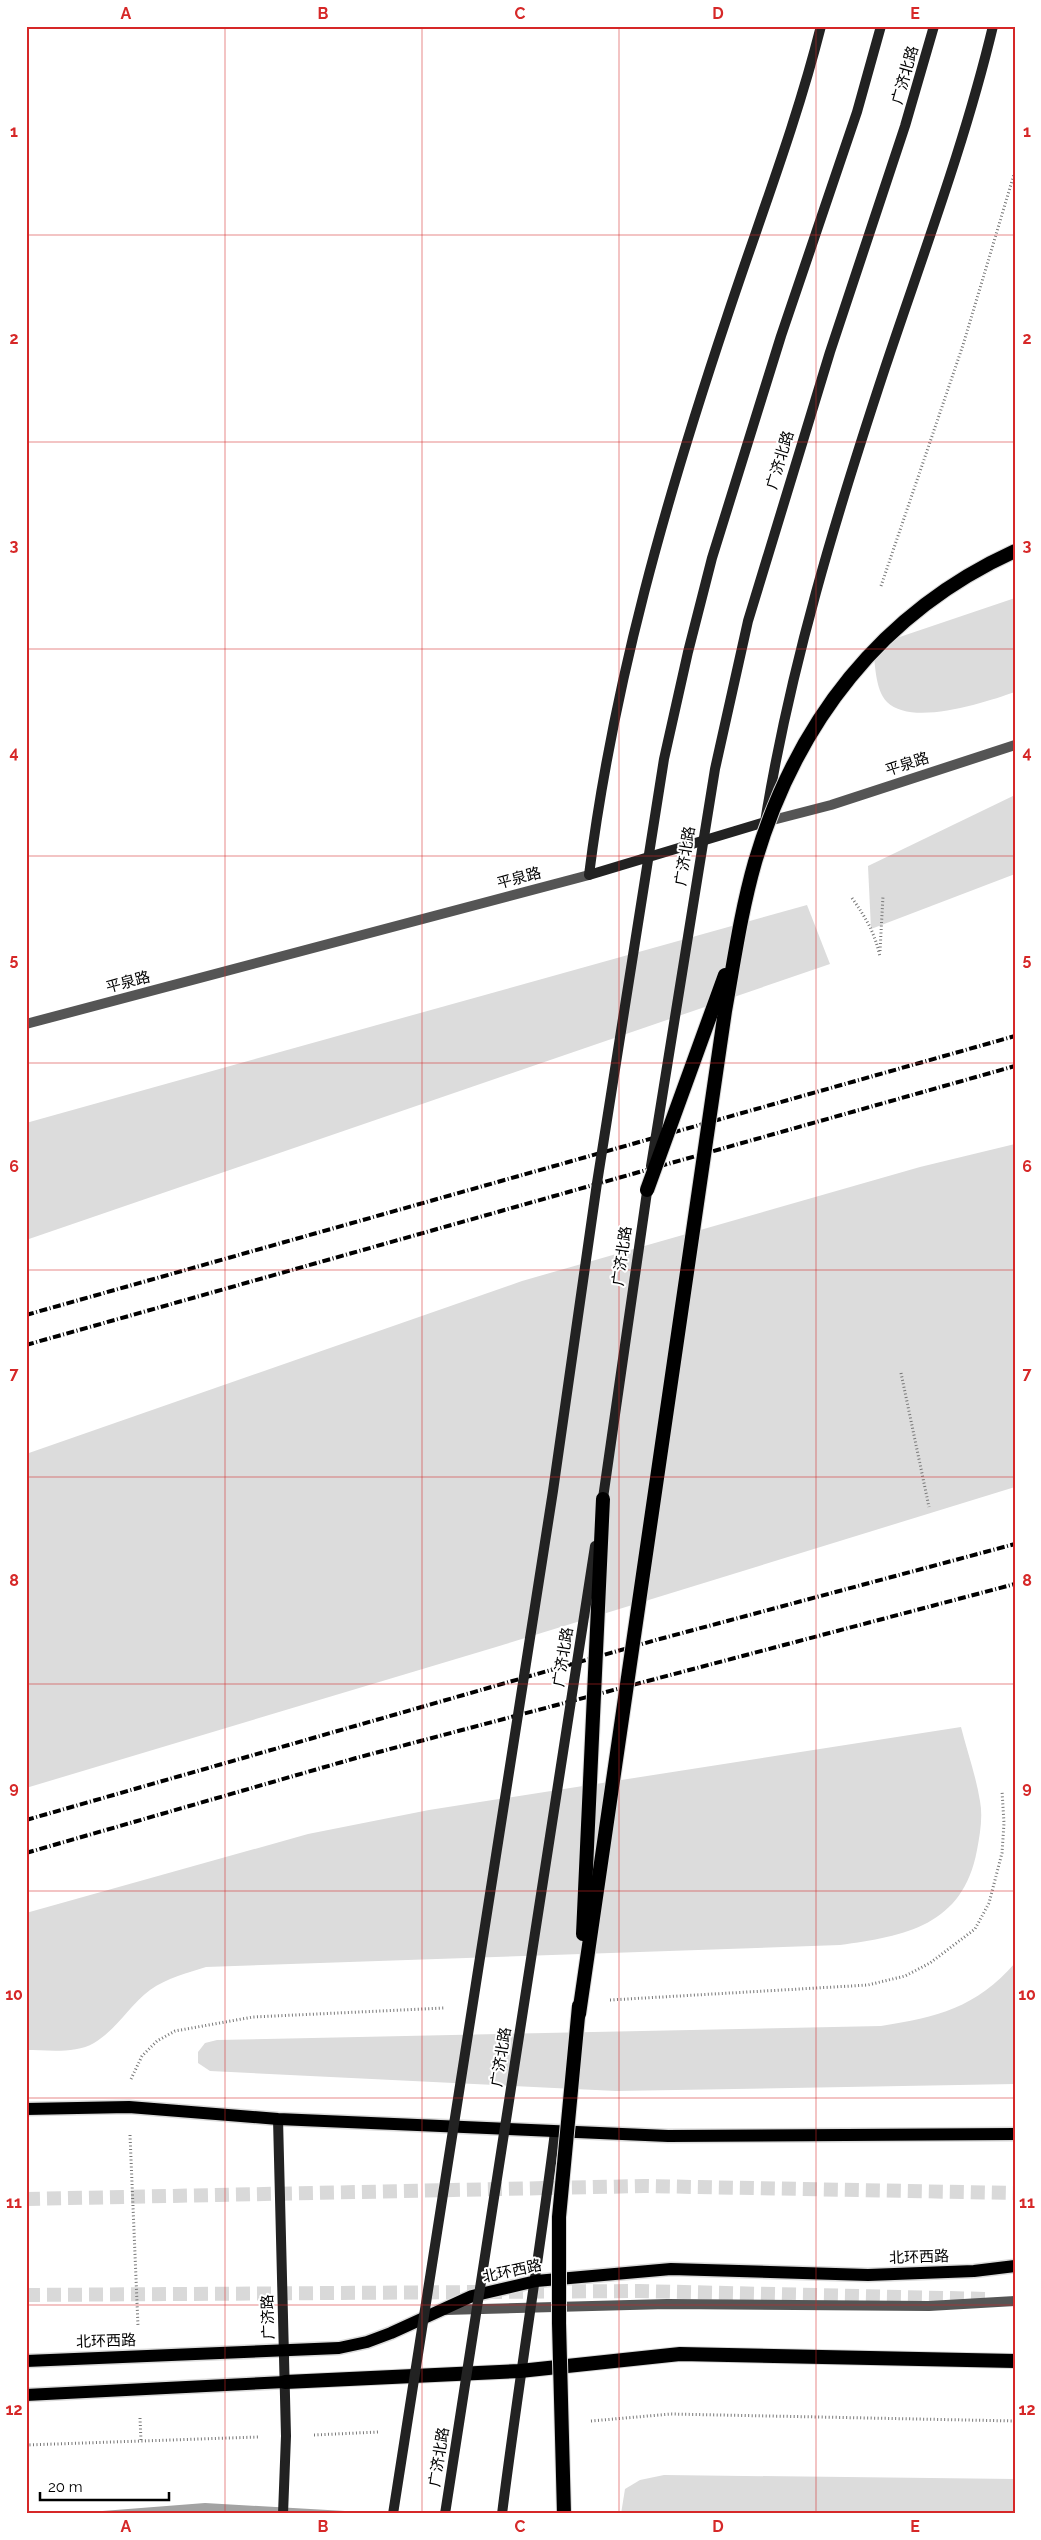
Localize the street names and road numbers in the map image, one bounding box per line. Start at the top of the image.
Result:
street label: 广济北路 [888,44,922,106]
street label: 广济北路 [763,429,797,491]
street label: 平泉路 [883,748,931,780]
street label: 广济北路 [671,825,699,887]
street label: 平泉路 [495,863,543,893]
street label: 平泉路 [104,967,152,997]
street label: 广济北路 [609,1225,635,1287]
street label: 广济北路 [549,1626,577,1688]
street label: 广济北路 [487,2026,515,2088]
street label: 北环西路 [889,2247,949,2267]
street label: 北环西路 [481,2256,543,2286]
street label: 广济路 [258,2294,278,2340]
street label: 北环西路 [76,2331,136,2351]
street label: 广济北路 [425,2426,453,2488]

